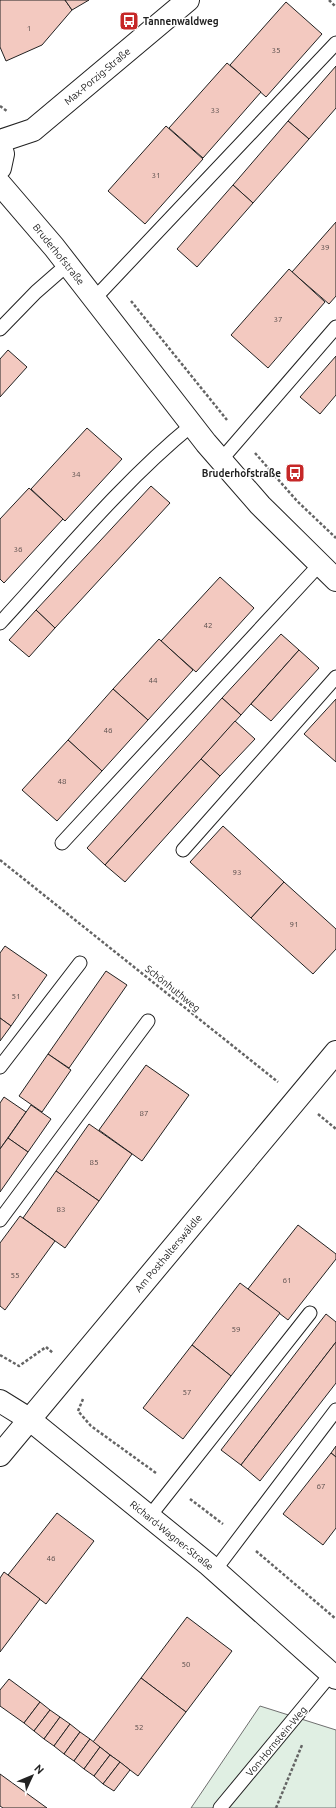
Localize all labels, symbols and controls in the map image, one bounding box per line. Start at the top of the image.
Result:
bus stop icon: Tannenwaldweg [118,10,140,32]
place label: Tannenwaldweg [143,16,219,27]
house number: 1 [27,24,31,33]
street label: Max-Porzig-Straße [62,46,132,107]
house number: 35 [271,46,281,55]
house number: 33 [210,106,220,115]
house number: 31 [151,171,161,180]
street label: Bruderhofstraße [31,222,87,287]
house number: 39 [320,243,330,252]
house number: 37 [273,315,283,324]
bus stop icon: Bruderhofstraße [284,462,306,484]
place label: Bruderhofstraße [202,468,281,479]
house number: 34 [71,470,81,479]
house number: 36 [13,545,23,554]
house number: 42 [203,621,213,630]
house number: 44 [148,676,158,685]
house number: 46 [103,726,113,735]
house number: 48 [57,777,67,786]
house number: 93 [232,868,242,877]
house number: 91 [289,920,299,929]
street label: Schönhuthweg [143,963,202,1014]
house number: 51 [11,992,21,1001]
house number: 87 [139,1109,149,1118]
house number: 85 [89,1158,99,1167]
house number: 83 [56,1205,66,1214]
street label: Am Posthalterswäldle [133,1212,204,1294]
house number: 55 [10,1271,20,1280]
house number: 61 [282,1276,292,1285]
house number: 59 [231,1325,241,1334]
house number: 57 [182,1388,192,1397]
house number: 67 [316,1482,326,1491]
street label: Richard-Wagner-Straße [128,1498,216,1572]
house number: 46 [46,1554,56,1563]
house number: 50 [181,1660,191,1669]
street label: Von-Hornstein-Weg [244,1704,309,1779]
house number: 52 [134,1723,144,1732]
north arrow [12,1756,52,1796]
text: N [32,1762,46,1776]

